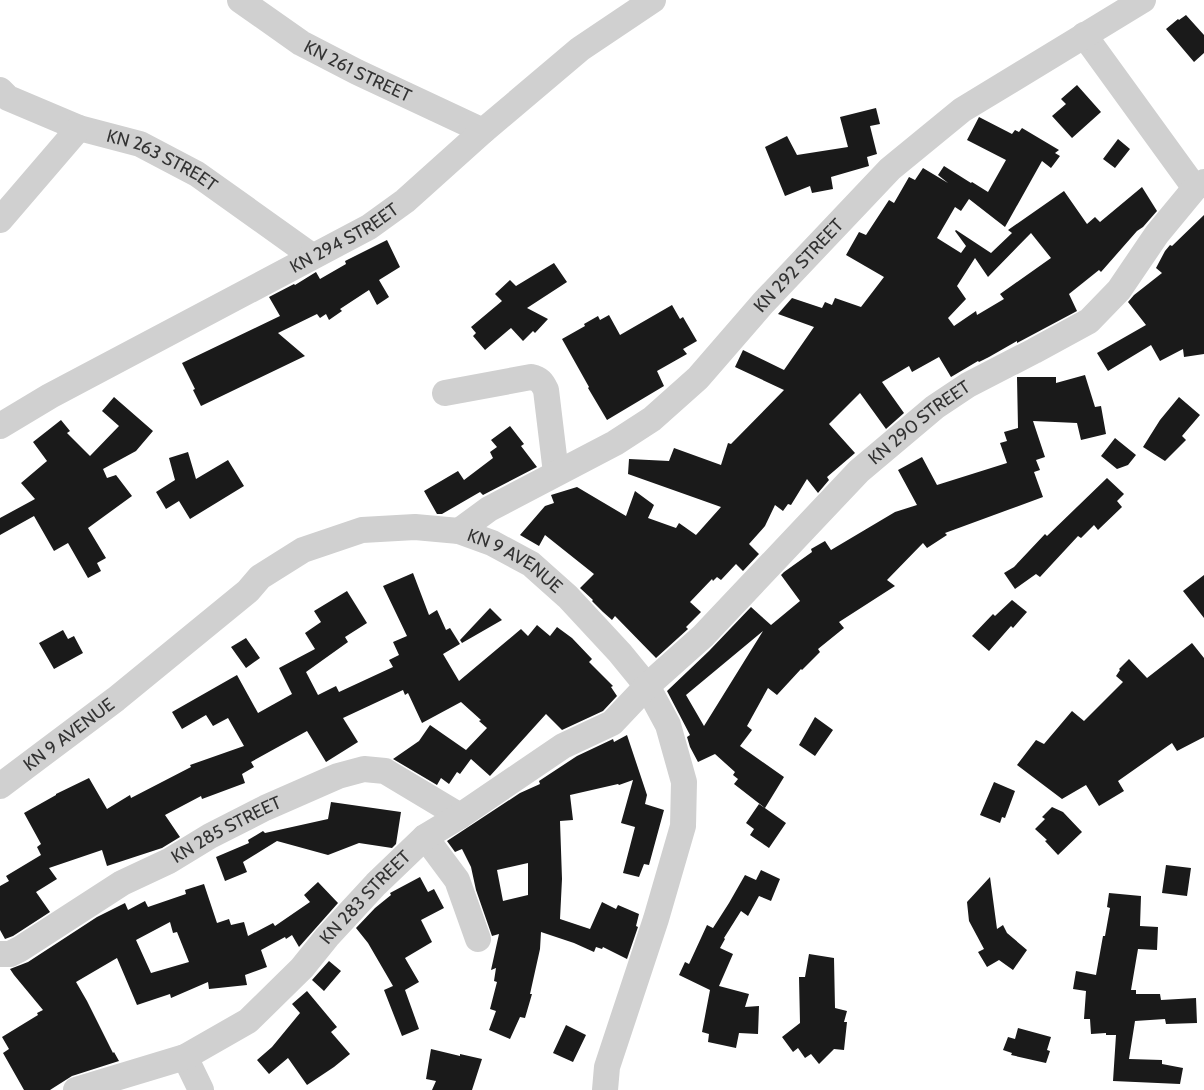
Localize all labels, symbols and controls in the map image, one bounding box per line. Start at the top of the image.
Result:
street label: KN 261 STREET [300,35,415,107]
street label: KN 263 STREET [104,125,222,196]
street label: KN 294 STREET [286,198,403,278]
street label: KN 292 STREET [749,214,848,317]
street label: KN 290 STREET [864,375,975,469]
street label: KN 9 AVENUE [464,524,567,598]
street label: KN 9 AVENUE [19,693,119,776]
street label: KN 285 STREET [167,791,285,868]
street label: KN 283 STREET [315,846,415,948]

